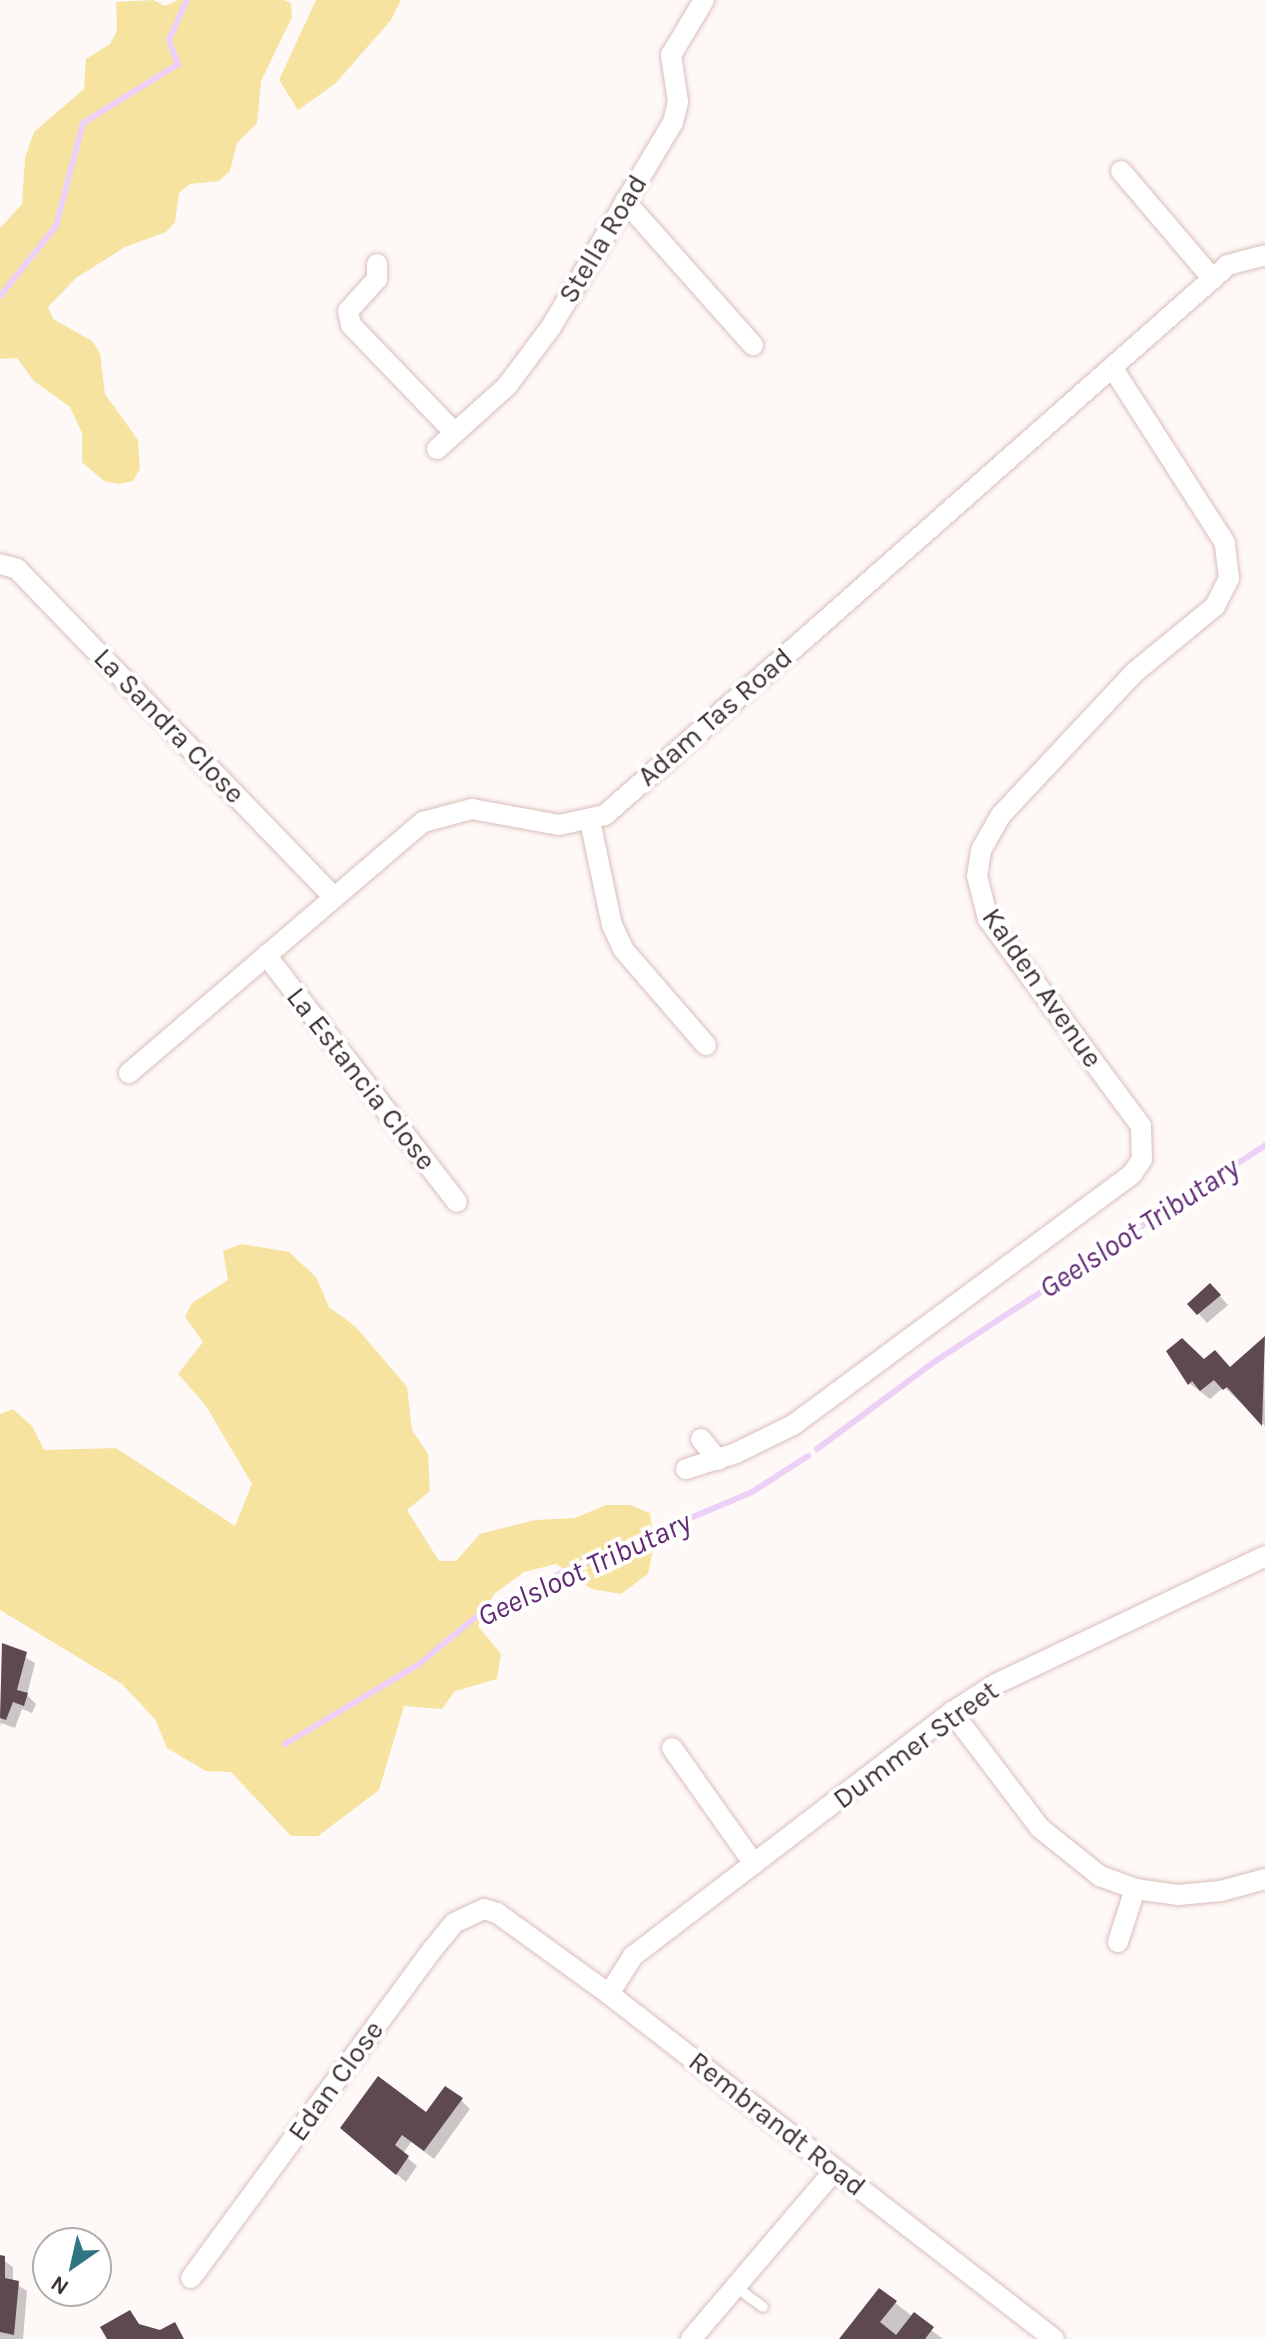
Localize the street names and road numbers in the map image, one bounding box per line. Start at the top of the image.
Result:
street label: Stella Road [552,169,654,309]
street label: La Sandra Close [87,641,251,811]
street label: Adam Tas Road [631,641,799,793]
street label: Kalden Avenue [975,902,1109,1074]
street label: La Estancia Close [279,981,443,1177]
street label: Dummer Street [827,1674,1005,1816]
street label: Edan Close [281,2014,391,2148]
street label: Rembrandt Road [682,2045,872,2203]

